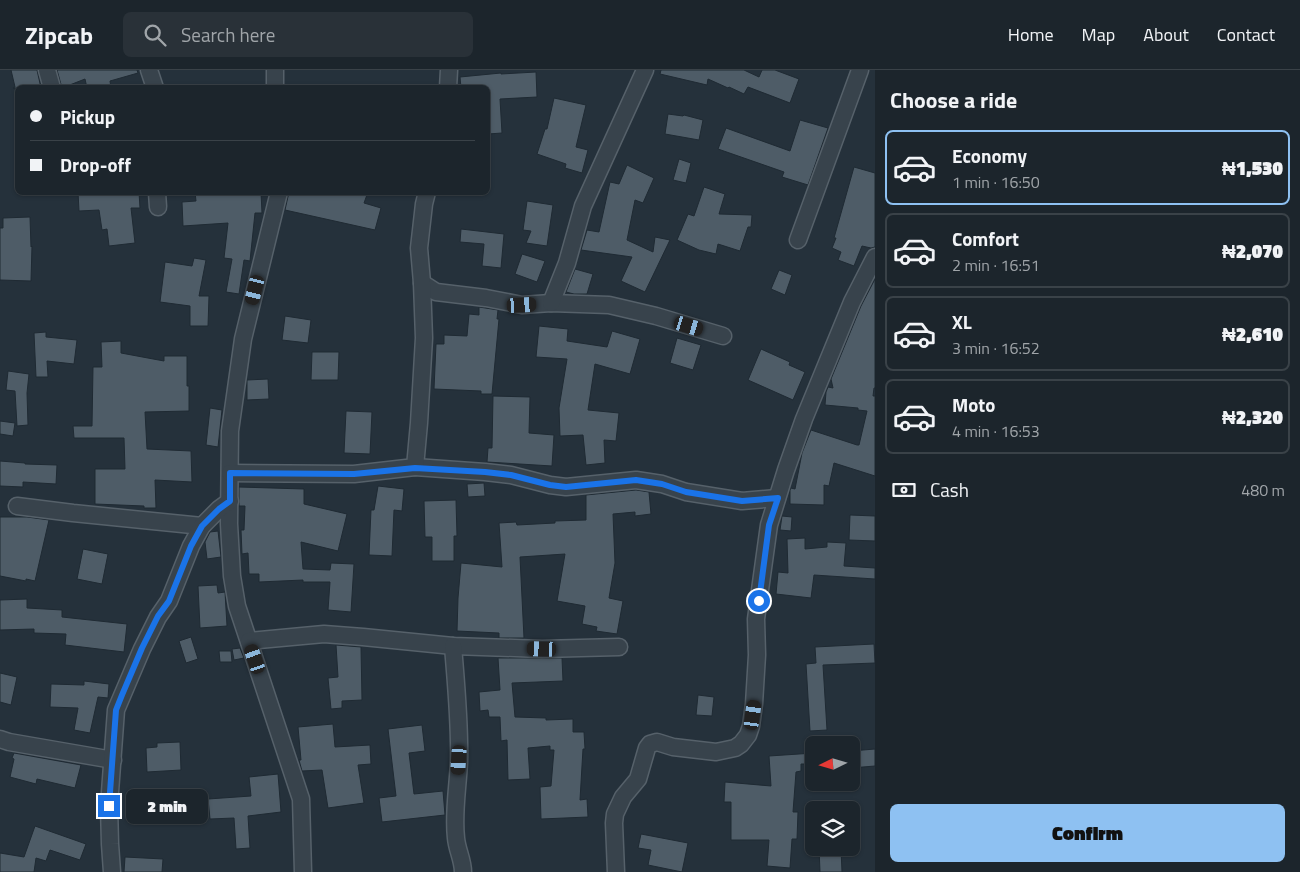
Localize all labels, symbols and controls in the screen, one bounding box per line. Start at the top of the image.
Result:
search box [123,12,473,57]
text: Zipcab [25,17,93,53]
text: Search here [181,20,275,49]
icon: search [141,21,169,49]
text: Home [1008,21,1054,48]
text: Map [1082,21,1115,48]
text: About [1143,21,1189,48]
text: Contact [1217,21,1275,48]
text: Choose a ride [890,83,1017,117]
text: Pickup [60,102,115,131]
text: Economy [952,141,1027,170]
icon: car [892,145,937,190]
text: Drop-off [60,150,131,179]
text: ₦1,530 [1222,153,1283,182]
text: 1 min · 16:50 [952,170,1040,194]
text: Comfort [952,224,1019,253]
icon: car [892,228,937,273]
text: ₦2,070 [1222,236,1283,265]
text: 2 min · 16:51 [952,253,1040,277]
car [244,274,265,306]
car [506,297,537,313]
text: XL [952,307,972,336]
icon: car [892,311,937,356]
car [672,314,705,338]
text: ₦2,610 [1222,319,1283,348]
text: 3 min · 16:52 [952,336,1040,360]
text: Moto [952,390,995,419]
icon: car [892,394,937,439]
text: ₦2,320 [1222,402,1283,431]
text: 4 min · 16:53 [952,419,1040,443]
text: Cash [930,475,969,504]
icon: cash [890,476,918,504]
text: 480 m [1241,478,1285,502]
route start [748,590,770,612]
car [526,641,557,657]
car [243,642,266,676]
car [743,699,762,731]
north arrow [805,736,860,791]
map controls [805,736,860,856]
car [450,745,467,775]
callout: 2 min [126,788,209,824]
text: 2 min [147,794,187,818]
route end [98,795,120,817]
button: layers [805,801,860,856]
button: Confirm [890,804,1285,862]

